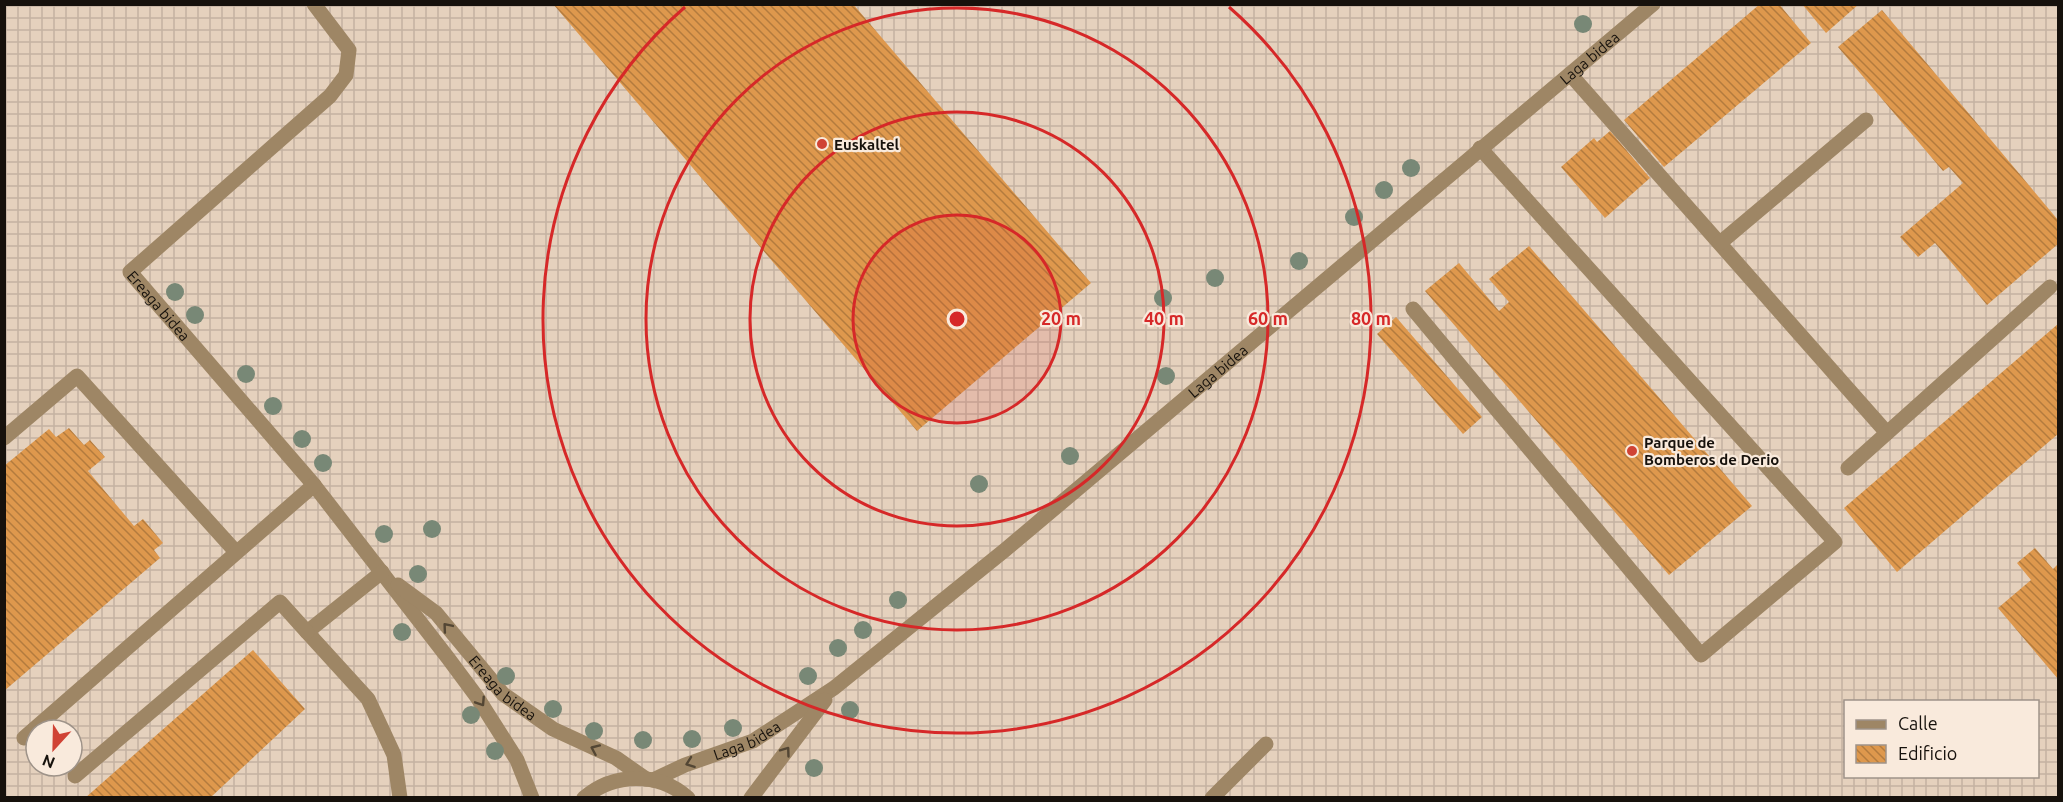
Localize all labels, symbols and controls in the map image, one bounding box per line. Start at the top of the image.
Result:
street label: Laga bidea [1556,28,1622,88]
place label: Euskaltel [834,136,900,153]
marker: Euskaltel [815,137,829,151]
street label: Ereaga bidea [124,267,194,344]
text: 20 m [1041,308,1081,328]
text: 40 m [1144,308,1184,328]
text: 60 m [1248,308,1288,328]
text: 80 m [1351,308,1391,328]
centre of rings [947,309,967,329]
street label: Laga bidea [1184,341,1251,401]
place label: Parque de Bomberos de Derio [1644,434,1779,468]
marker: Parque de Bomberos de Derio [1625,444,1639,458]
one-way arrow [444,623,455,634]
street label: Ereaga bidea [466,652,540,723]
one-way arrow [473,696,484,707]
legend [1844,700,2039,778]
text: Calle [1898,713,1938,733]
street label: Laga bidea [711,717,783,763]
north arrow [24,718,84,778]
text: Edificio [1898,743,1957,763]
one-way arrow [591,744,602,756]
one-way arrow [779,746,790,757]
text: N [39,751,57,772]
one-way arrow [685,756,696,768]

